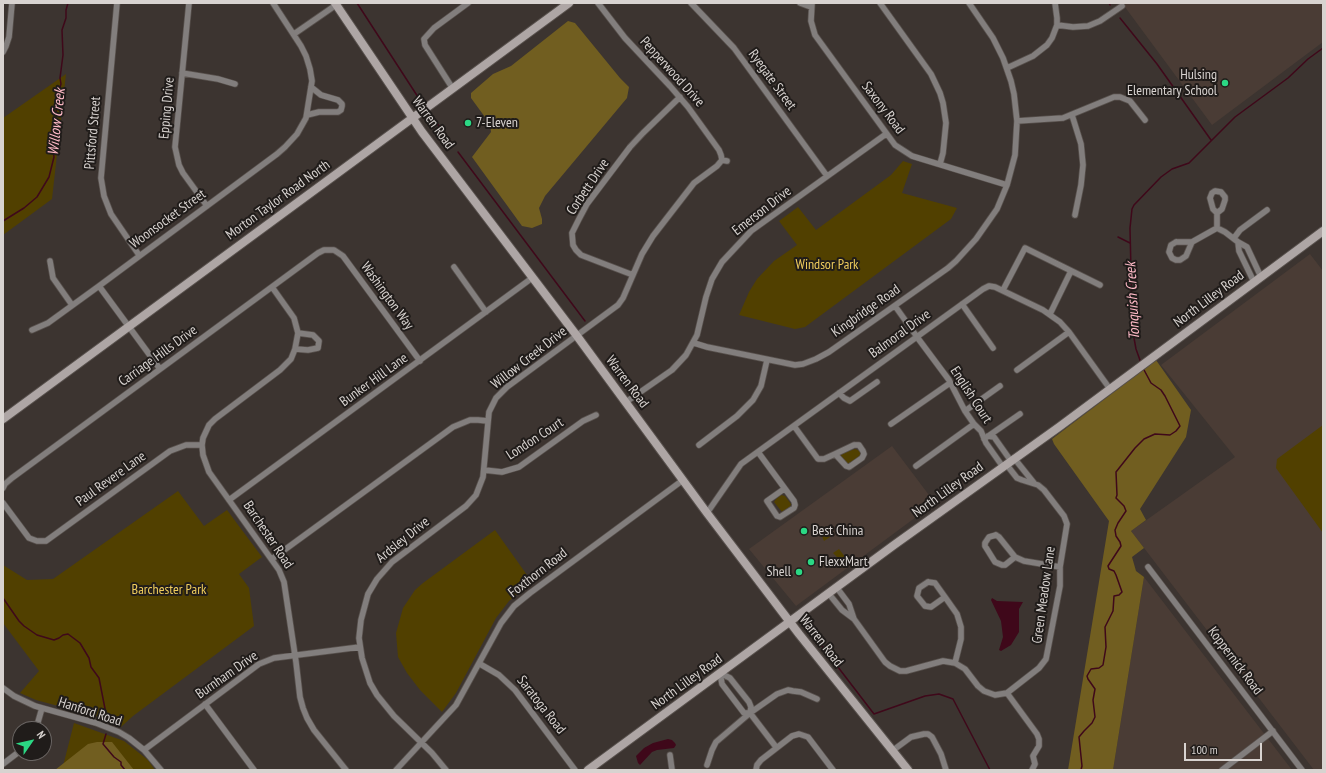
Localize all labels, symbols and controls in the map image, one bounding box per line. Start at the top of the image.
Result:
street label: Pepperwood Drive [636,34,708,110]
street label: Ryegate Street [745,47,799,113]
place label: Hulsing Elementary School [1127,67,1217,100]
street label: Epping Drive [156,76,178,140]
street label: Saxony Road [858,78,908,138]
marker: Hulsing Elementary School [1220,78,1230,88]
water label: Willow Creek [45,87,69,157]
street label: Warren Road [408,93,458,153]
street label: Pittsford Street [81,96,105,170]
place label: 7-Eleven [476,115,518,131]
marker: 7-Eleven [463,118,473,128]
street label: Corbett Drive [563,156,613,218]
street label: Morton Taylor Road North [223,157,333,243]
street label: Emerson Drive [729,183,795,239]
street label: Woonsocket Street [127,186,209,252]
park label: Windsor Park [795,257,859,273]
street label: Washington Way [357,259,417,333]
water label: Tonquish Creek [1122,261,1144,341]
street label: North Lilley Road [1170,267,1248,331]
street label: Kingbridge Road [828,281,904,341]
street label: Balmoral Drive [866,306,934,362]
street label: Carriage Hills Drive [115,322,201,390]
street label: Willow Creek Drive [488,323,570,393]
street label: Bunker Hill Lane [337,350,411,410]
street label: Warren Road [602,353,652,411]
street label: English Court [946,363,996,427]
street label: London Court [503,414,567,464]
street label: Paul Revere Lane [73,448,149,510]
street label: North Lilley Road [909,459,987,521]
street label: Barchester Road [239,498,297,572]
street label: Ardsley Drive [373,513,433,567]
place label: Best China [812,523,863,539]
marker: Best China [799,526,809,536]
street label: Foxthorn Road [505,545,571,601]
street label: Green Meadow Lane [1029,545,1059,645]
place label: FlexxMart [819,554,867,570]
marker: FlexxMart [806,557,816,567]
place label: Shell [767,564,791,580]
marker: Shell [794,567,804,577]
park label: Barchester Park [132,582,206,598]
street label: Warren Road [796,612,846,670]
street label: Koppernick Road [1204,624,1266,698]
street label: Burnham Drive [193,647,261,703]
street label: North Lilley Road [648,651,726,713]
street label: Saratoga Road [513,673,569,737]
street label: Hanford Road [56,694,124,730]
north arrow [12,721,52,761]
text: N [34,728,49,741]
scale bar [1186,735,1264,761]
text: 100 m [1191,742,1218,757]

